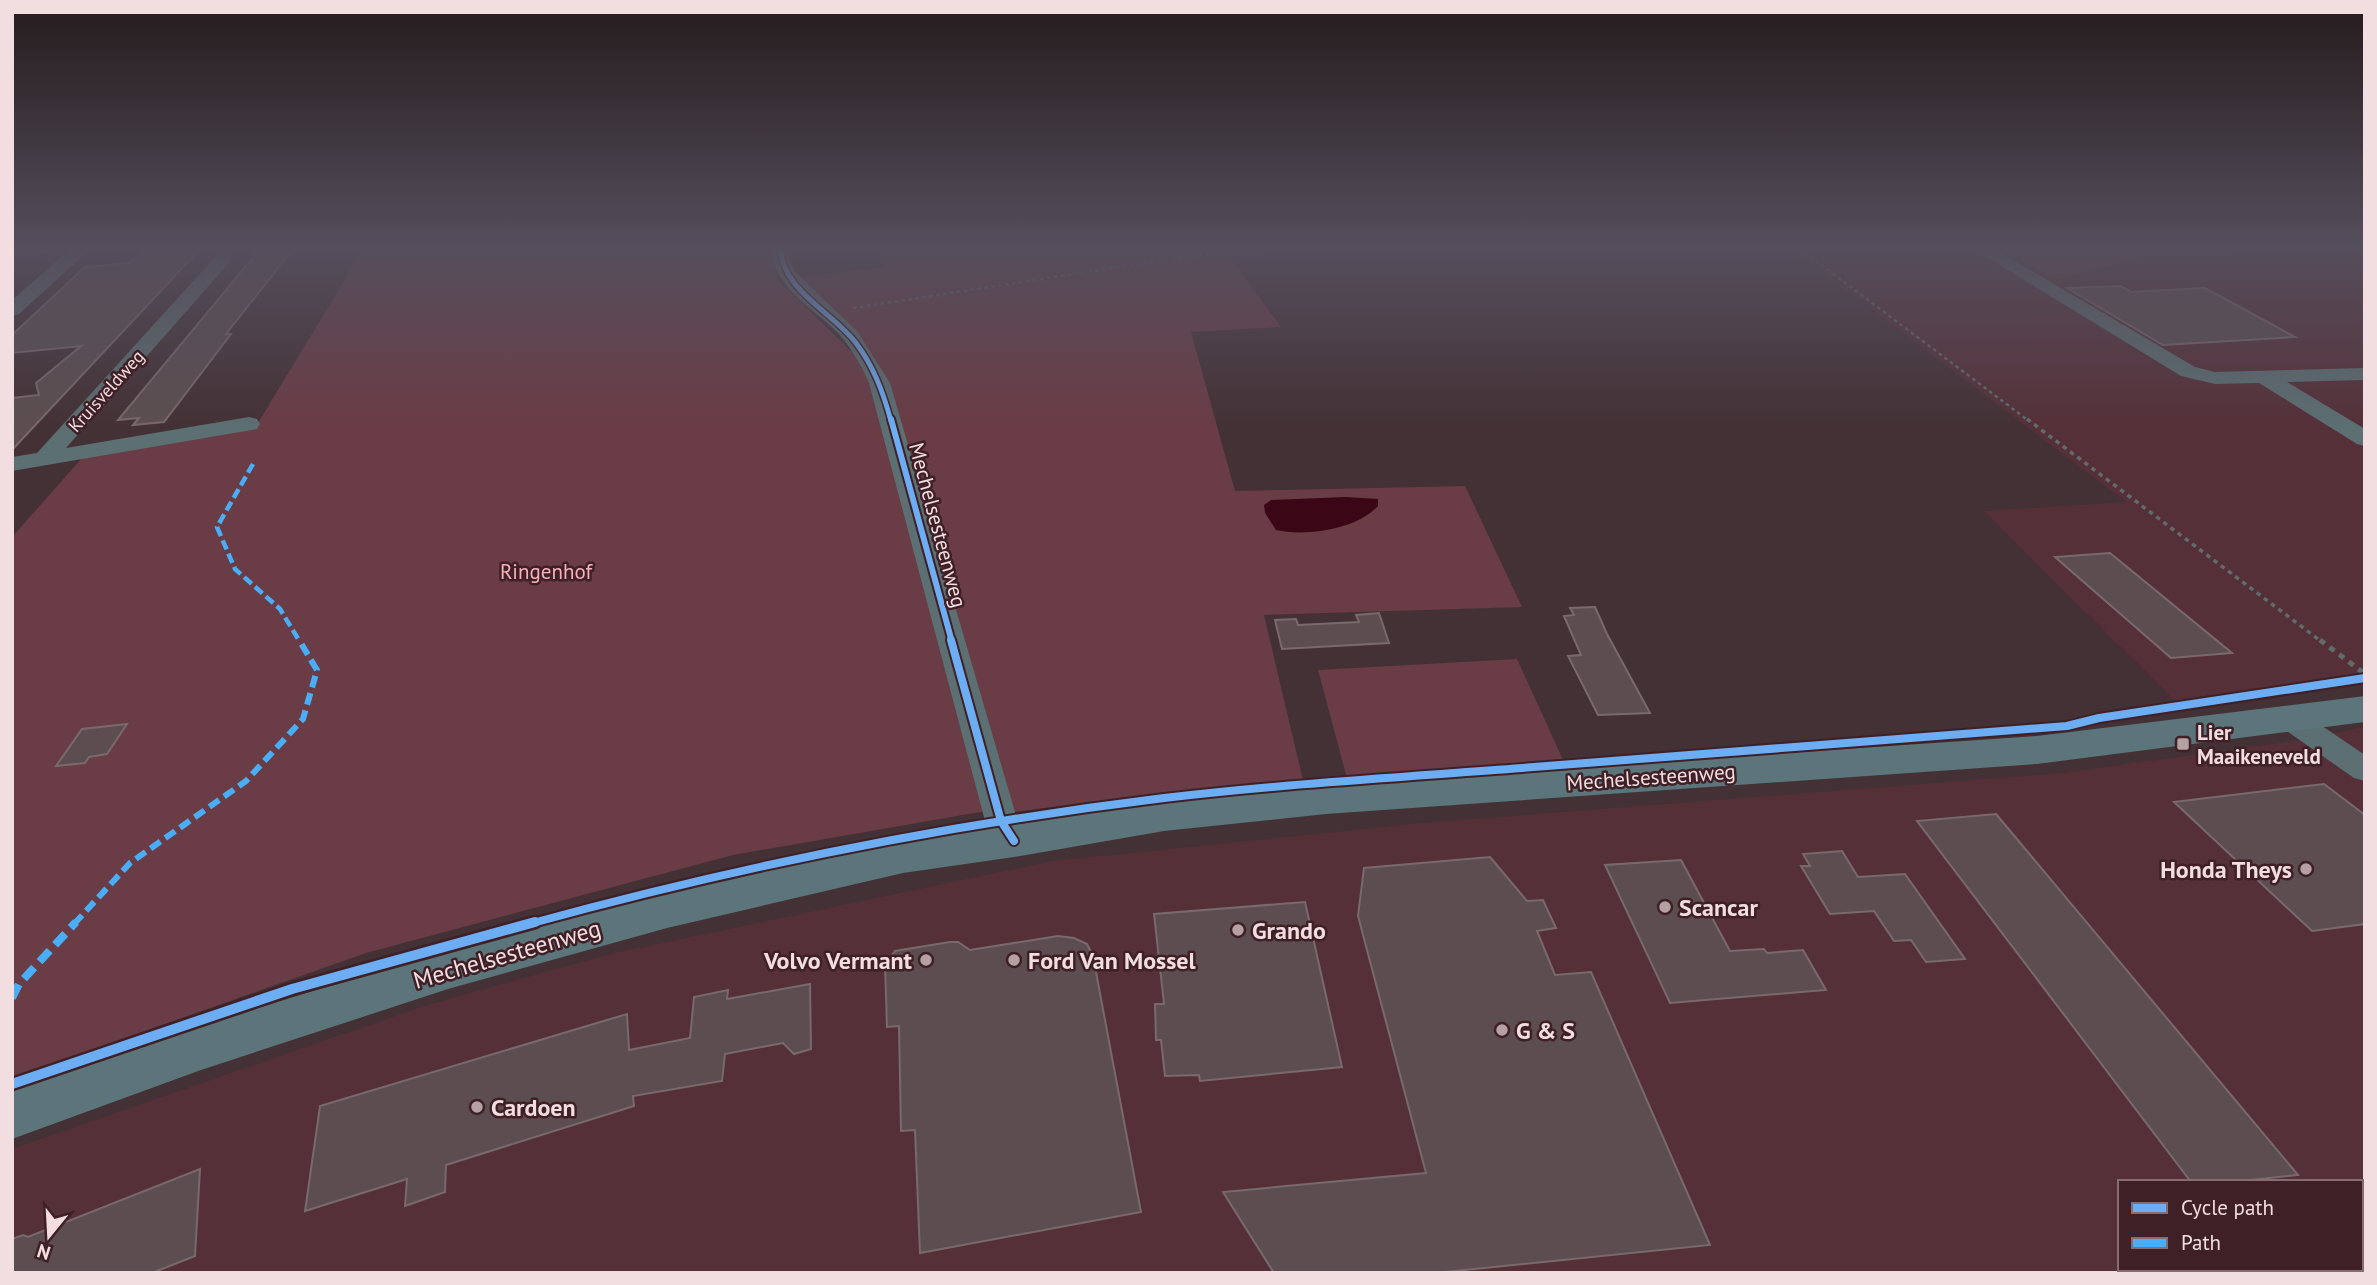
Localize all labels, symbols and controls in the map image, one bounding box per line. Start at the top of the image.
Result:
street label: Kruisveldweg [63,345,149,437]
street label: Mechelsesteenweg [903,440,973,610]
park label: Ringenhof [500,558,593,585]
place label: Lier Maaikeneveld [2197,719,2321,770]
marker: Lier Maaikeneveld [2175,736,2191,752]
street label: Mechelsesteenweg [1565,758,1737,796]
place label: Honda Theys [2160,854,2292,885]
marker: Honda Theys [2298,861,2314,877]
place label: Scancar [1679,892,1758,923]
marker: Scancar [1657,899,1673,915]
street label: Mechelsesteenweg [410,912,604,996]
place label: Grando [1252,915,1326,946]
marker: Grando [1230,922,1246,938]
place label: Volvo Vermant [763,945,913,976]
place label: Ford Van Mossel [1028,945,1196,976]
marker: Volvo Vermant [918,952,934,968]
marker: Ford Van Mossel [1006,952,1022,968]
place label: G & S [1516,1015,1575,1046]
marker: G & S [1494,1022,1510,1038]
place label: Cardoen [491,1092,576,1123]
marker: Cardoen [469,1099,485,1115]
legend [2118,1180,2363,1271]
text: Cycle path [2181,1194,2274,1221]
north arrow [14,1201,84,1271]
text: Path [2181,1229,2221,1256]
text: N [34,1239,53,1266]

